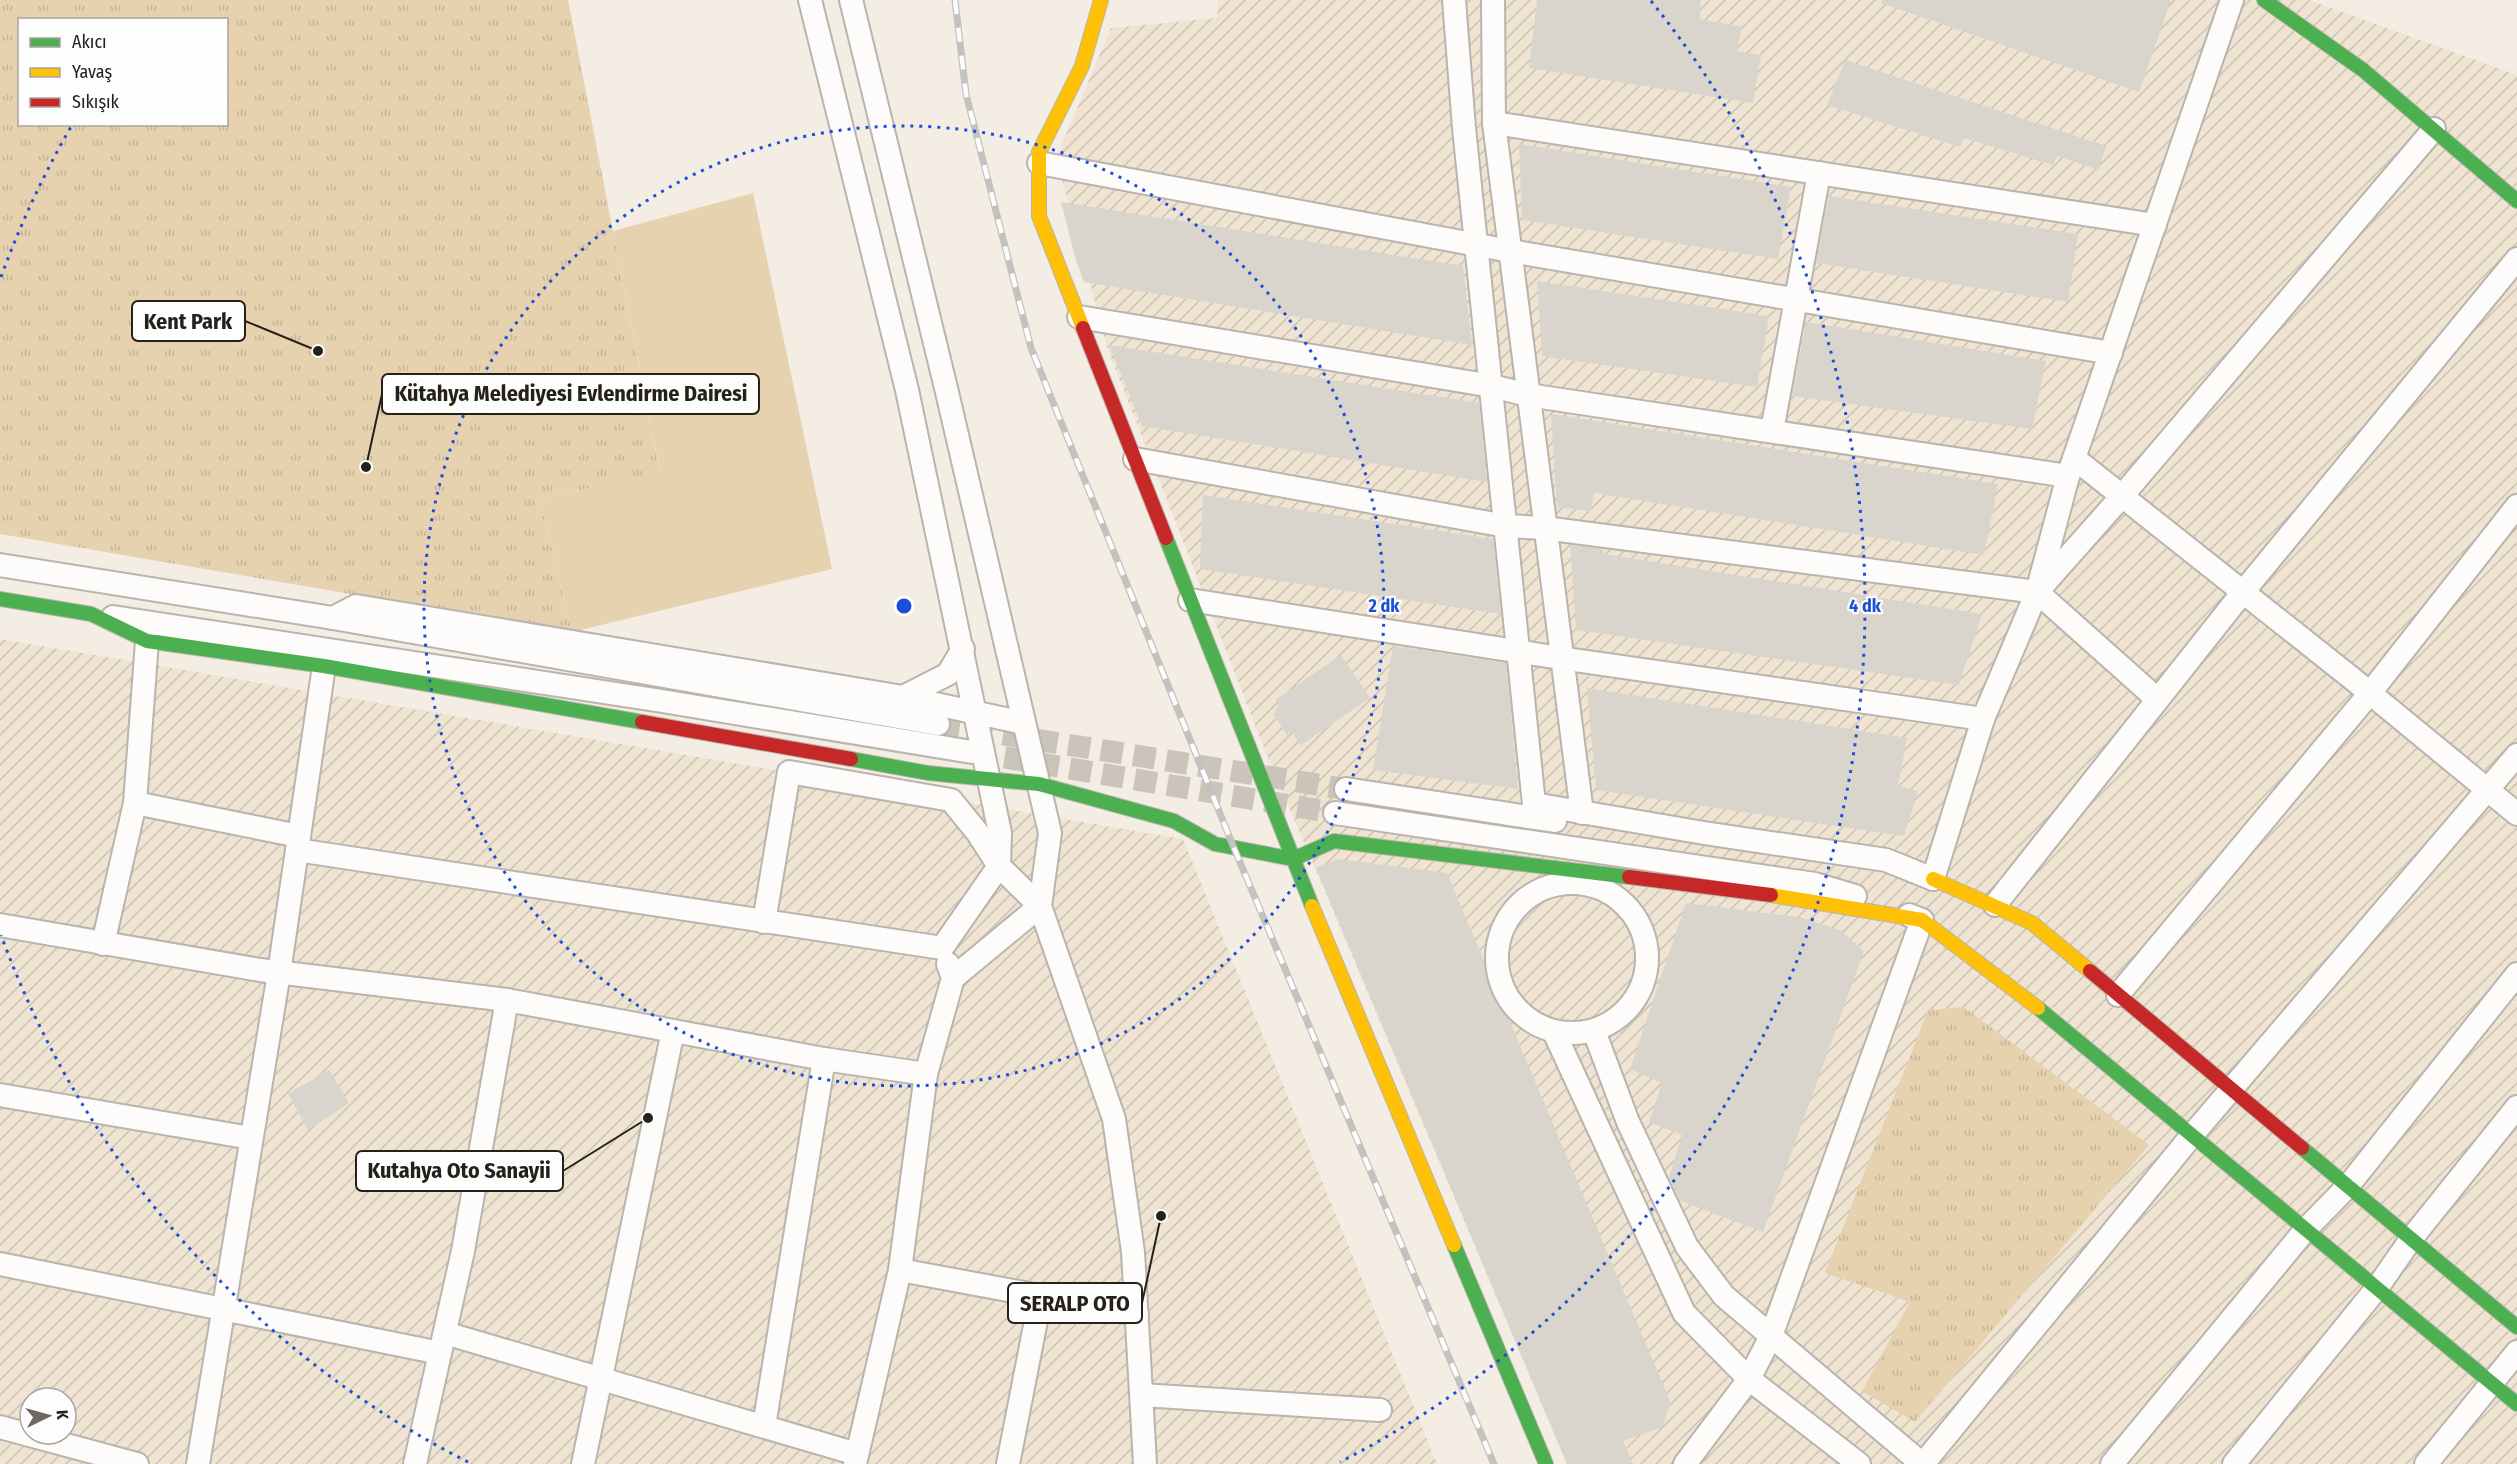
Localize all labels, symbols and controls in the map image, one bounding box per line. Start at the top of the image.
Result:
legend [18,18,228,126]
text: Akıcı [72,31,107,53]
text: Yavaş [72,61,113,83]
text: Sıkışık [72,91,120,113]
callout: Kent Park [132,301,245,341]
text: Kent Park [144,308,233,335]
callout: Kütahya Melediyesi Evlendirme Dairesi [382,374,759,414]
text: Kütahya Melediyesi Evlendirme Dairesi [394,380,748,407]
text: 2 dk [1367,595,1400,617]
text: 4 dk [1849,595,1882,617]
centre of rings [894,596,914,616]
callout: Kutahya Oto Sanayii [356,1151,563,1191]
text: Kutahya Oto Sanayii [367,1157,551,1184]
callout: SERALP OTO [1008,1283,1142,1323]
text: SERALP OTO [1020,1290,1130,1317]
north arrow [18,1386,78,1446]
text: K [53,1409,72,1421]

